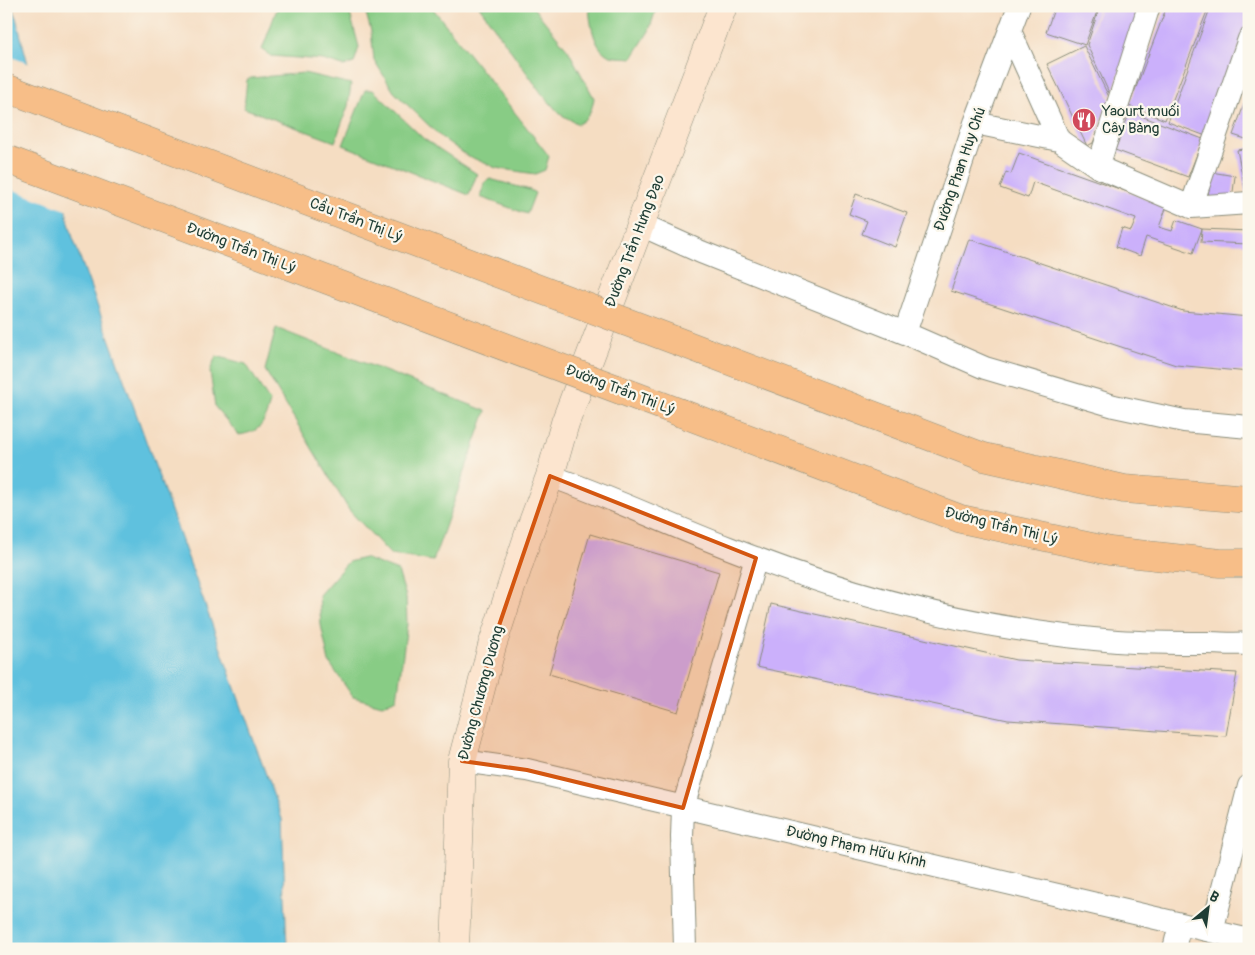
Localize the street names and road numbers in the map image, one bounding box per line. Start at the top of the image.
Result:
street label: Đường Phan Huy Chú [930,104,990,234]
street label: Đường Trần Hưng Đạo [600,172,669,310]
street label: Cầu Trần Thị Lý [307,193,406,247]
street label: Đường Trần Thị Lý [184,218,299,278]
street label: Đường Trần Thị Lý [563,360,678,420]
street label: Đường Trần Thị Lý [943,502,1060,549]
street label: Đường Chương Dương [454,624,508,762]
street label: Đường Phạm Hữu Kính [784,822,928,872]

